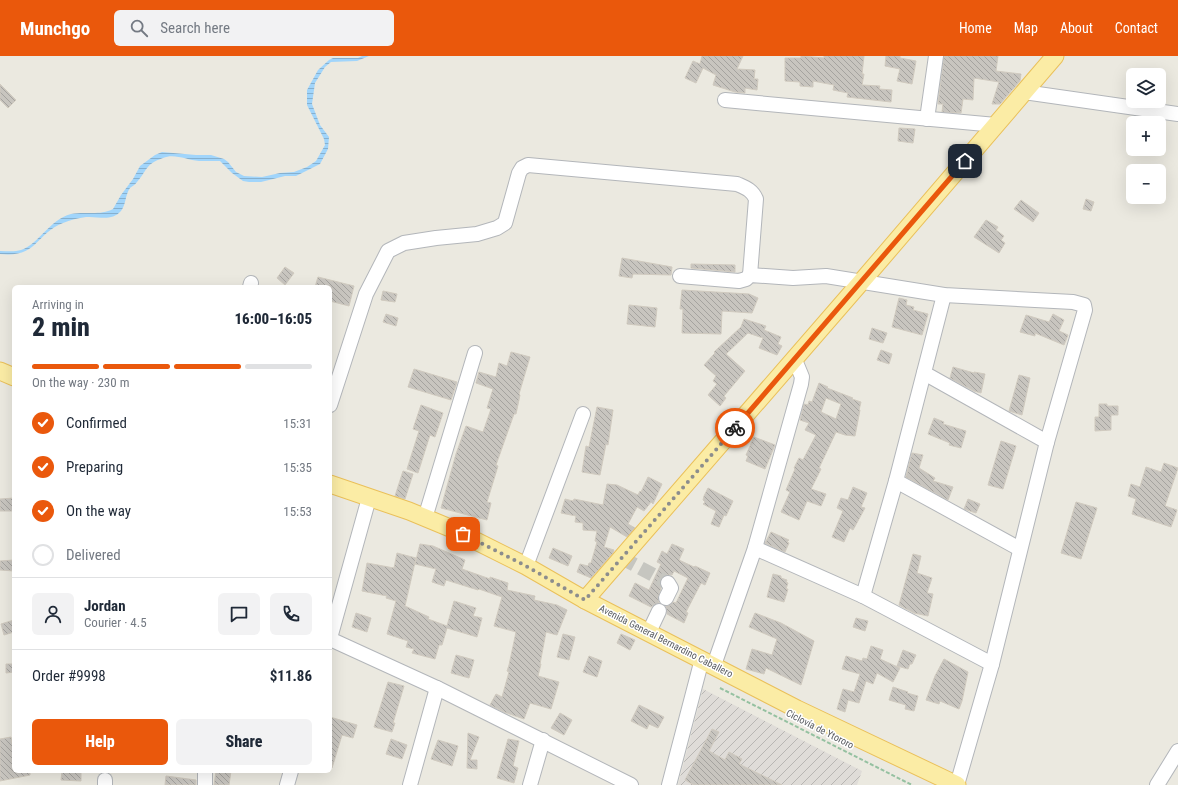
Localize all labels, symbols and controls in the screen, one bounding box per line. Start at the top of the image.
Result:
search box [114,10,394,46]
text: Munchgo [20,17,90,40]
icon: search [128,17,150,39]
text: Search here [160,19,230,37]
text: Home [959,20,992,36]
text: Map [1014,20,1038,36]
text: About [1060,20,1093,36]
text: Contact [1115,20,1158,36]
map controls [1126,68,1166,204]
button: layers [1126,68,1166,108]
button: + [1126,116,1166,156]
pin [948,144,982,178]
icon: home [954,150,976,172]
button: − [1126,164,1166,204]
text: Arriving in [32,297,84,312]
text: 16:00–16:05 [234,310,312,328]
text: 2 min [32,312,90,342]
text: On the way · 230 m [32,375,129,390]
courier [715,408,755,448]
icon: check [32,412,54,434]
text: Confirmed [66,414,127,432]
text: 15:31 [283,416,312,431]
icon: bike [724,417,746,439]
icon: check [32,456,54,478]
text: Preparing [66,458,123,476]
text: 15:35 [283,460,312,475]
icon: check [32,500,54,522]
text: On the way [66,502,131,520]
text: 15:53 [283,504,312,519]
pin [446,517,480,551]
icon: bag [452,523,474,545]
text: Delivered [66,546,121,564]
button: person [32,593,74,635]
button: chat [218,593,260,635]
button: phone [270,593,312,635]
text: Jordan [84,597,126,615]
street label: Avenida General Bernardino Caballero [597,602,735,680]
text: Courier · 4.5 [84,615,147,630]
text: Order #9998 [32,667,106,685]
text: $11.86 [270,667,312,685]
street label: Ciclovía de Ytororo [784,707,856,751]
button: Help [32,719,168,765]
button: Share [176,719,312,765]

